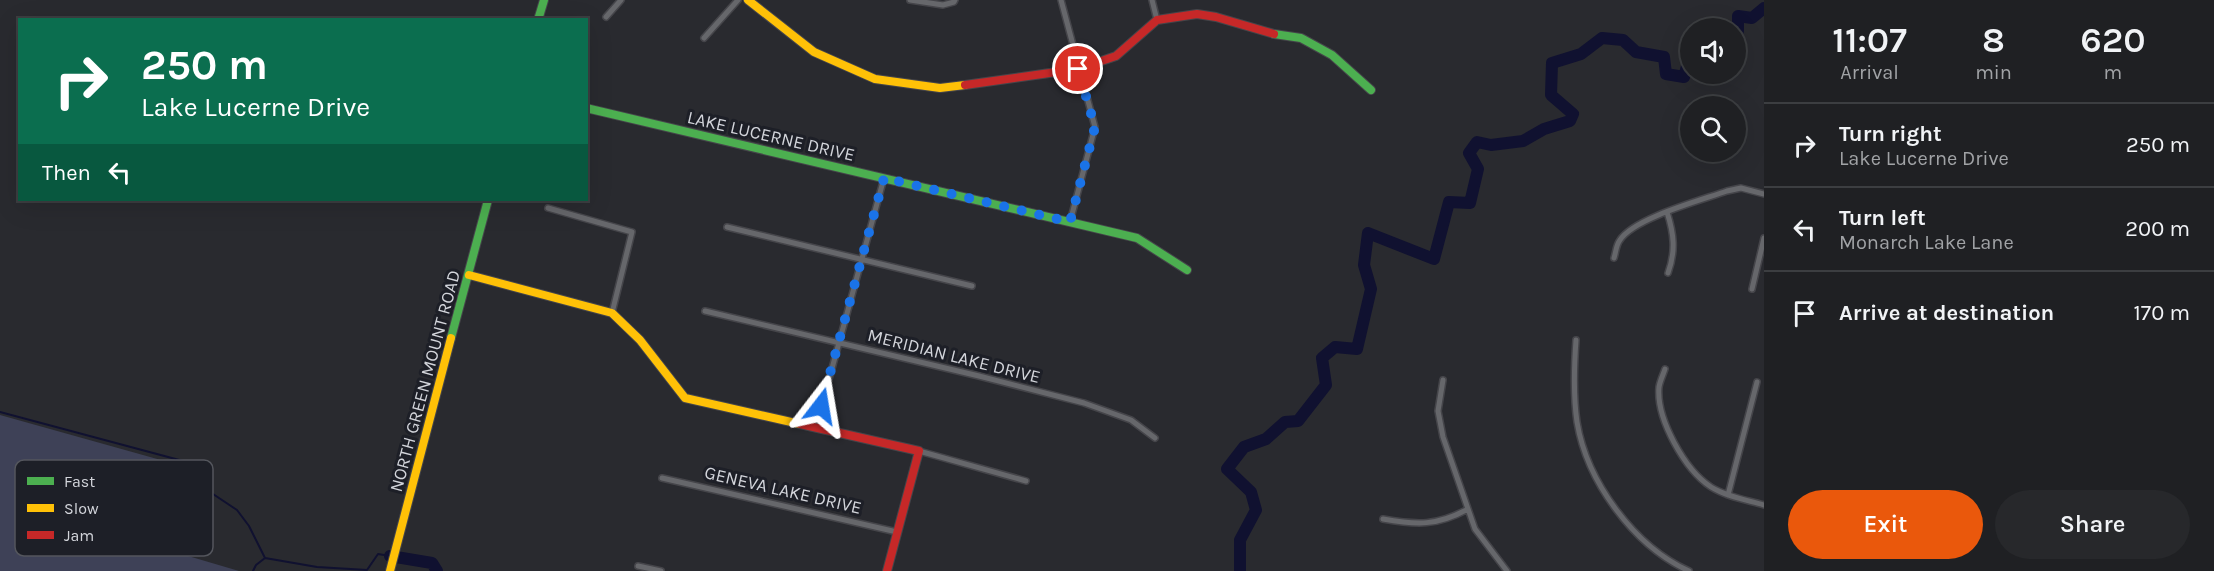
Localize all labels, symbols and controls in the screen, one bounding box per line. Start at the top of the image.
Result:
map controls [1680,18,1746,162]
button: sound [1680,18,1746,84]
text: 11:07 [1832,19,1907,61]
text: 8 [1982,19,2005,61]
text: 620 [2080,19,2146,61]
text: 250 m [141,40,268,90]
icon: right [42,42,120,120]
pin [1052,43,1103,94]
icon: arrive [1061,52,1094,85]
text: Arrival [1840,61,1899,84]
text: min [1975,61,2012,84]
text: m [2104,61,2122,84]
text: Lake Lucerne Drive [141,91,370,123]
button: search [1680,96,1746,162]
street label: LAKE LUCERNE DRIVE [685,106,857,166]
text: Turn right [1839,121,1942,147]
icon: right [1788,129,1821,162]
text: 250 m [2126,132,2190,158]
text: Lake Lucerne Drive [1839,147,2009,170]
icon: left [103,156,136,189]
text: Then [42,160,91,186]
text: Turn left [1839,205,1926,231]
icon: left [1788,213,1821,246]
text: 200 m [2125,216,2190,242]
text: Monarch Lake Lane [1839,231,2014,254]
street label: NORTH GREEN MOUNT ROAD [385,268,465,494]
icon: arrive [1788,297,1821,330]
text: Arrive at destination [1839,300,2054,326]
text: 170 m [2134,300,2190,326]
street label: MERIDIAN LAKE DRIVE [865,324,1043,388]
position arrow [789,374,853,438]
legend [15,460,213,556]
street label: GENEVA LAKE DRIVE [702,461,864,519]
text: Fast [64,472,95,491]
button: Exit [1788,490,1983,559]
button: Share [1995,490,2190,559]
text: Slow [64,499,99,518]
text: Jam [64,526,94,545]

